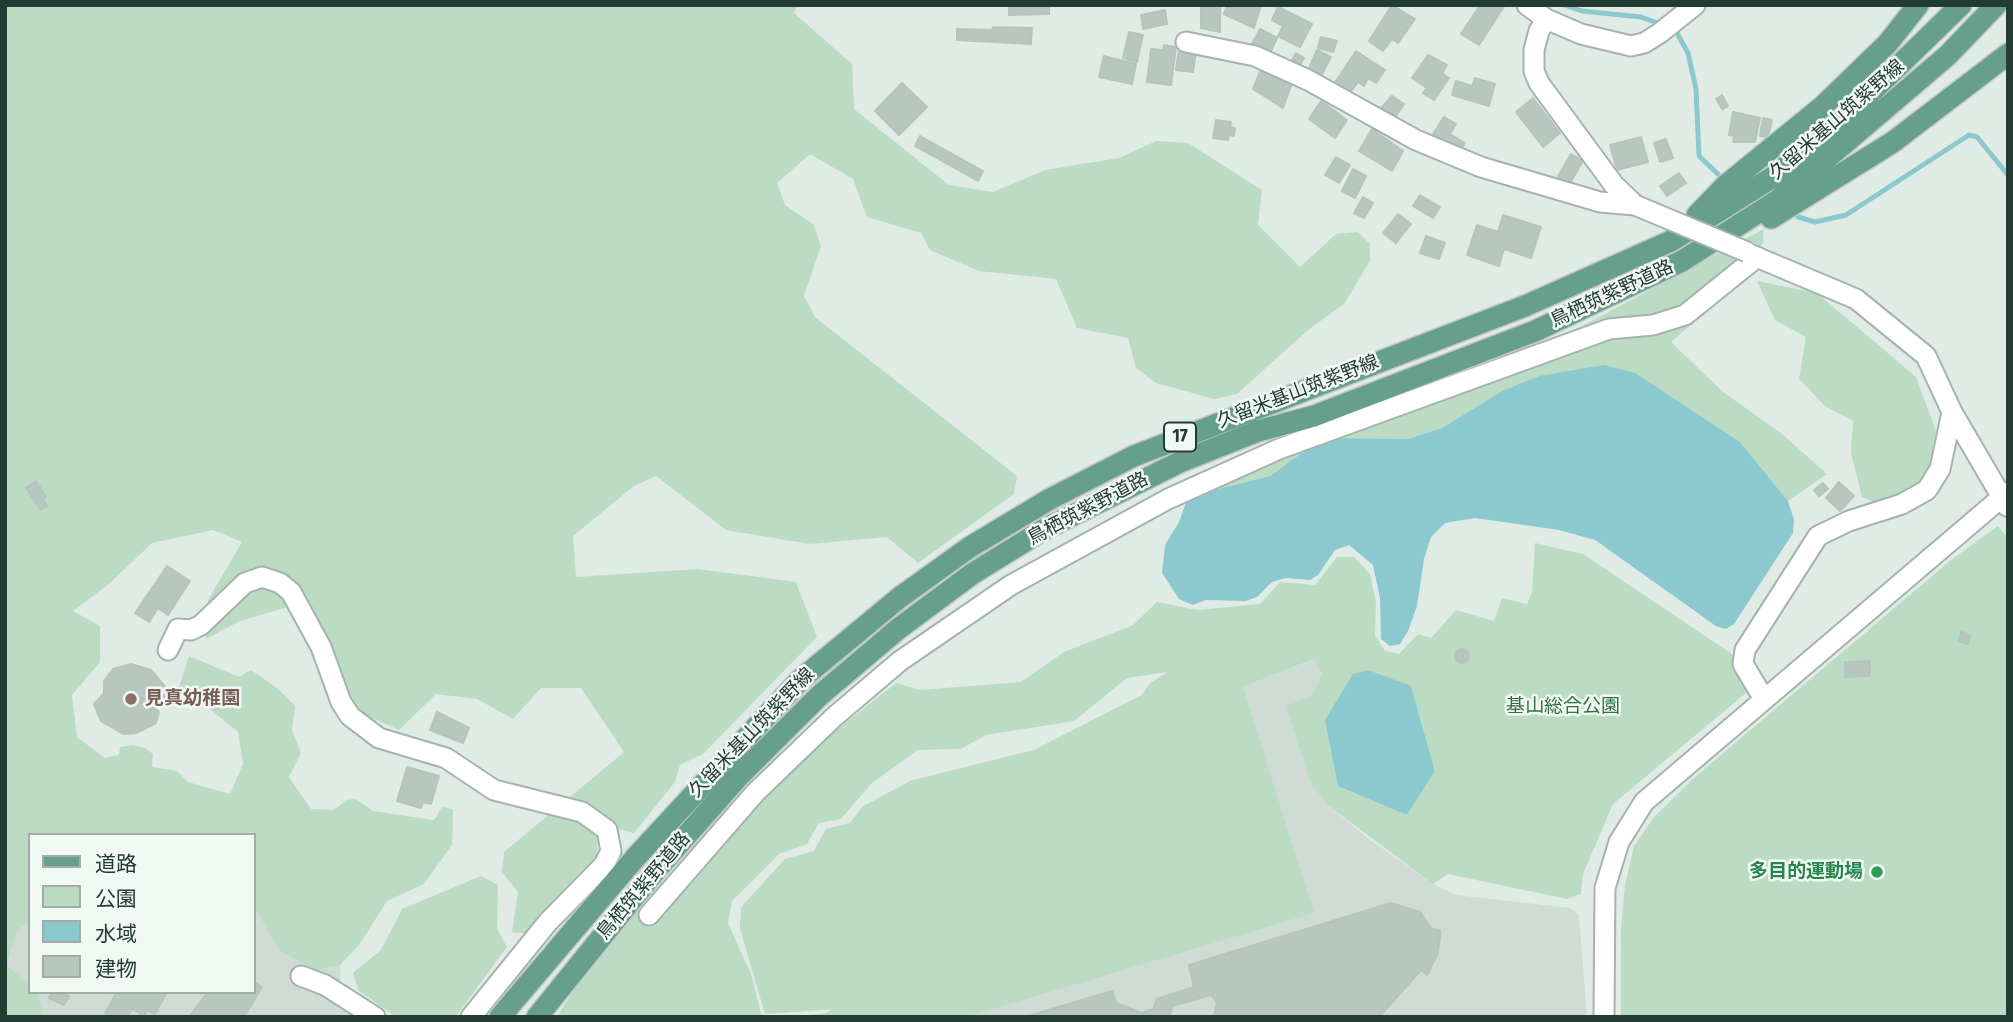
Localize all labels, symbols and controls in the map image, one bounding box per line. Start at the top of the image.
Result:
street label: 久留米基山筑紫野線 [1765,55,1909,185]
street label: 鳥栖筑紫野道路 [1547,256,1677,332]
street label: 久留米基山筑紫野線 [1214,351,1382,433]
road number: 17 [1164,422,1196,452]
street label: 鳥栖筑紫野道路 [1024,468,1152,550]
street label: 久留米基山筑紫野線 [684,664,820,802]
place label: 見真幼稚園 [145,688,240,710]
marker: 見真幼稚園 [123,691,139,707]
park label: 基山総合公園 [1506,696,1620,718]
street label: 鳥栖筑紫野道路 [593,828,695,944]
legend [28,833,256,994]
text: 道路 [95,851,137,877]
place label: 多目的運動場 [1749,861,1863,883]
marker: 多目的運動場 [1869,864,1885,880]
text: 公園 [95,886,137,912]
text: 水域 [95,921,137,947]
text: 建物 [95,956,137,982]

